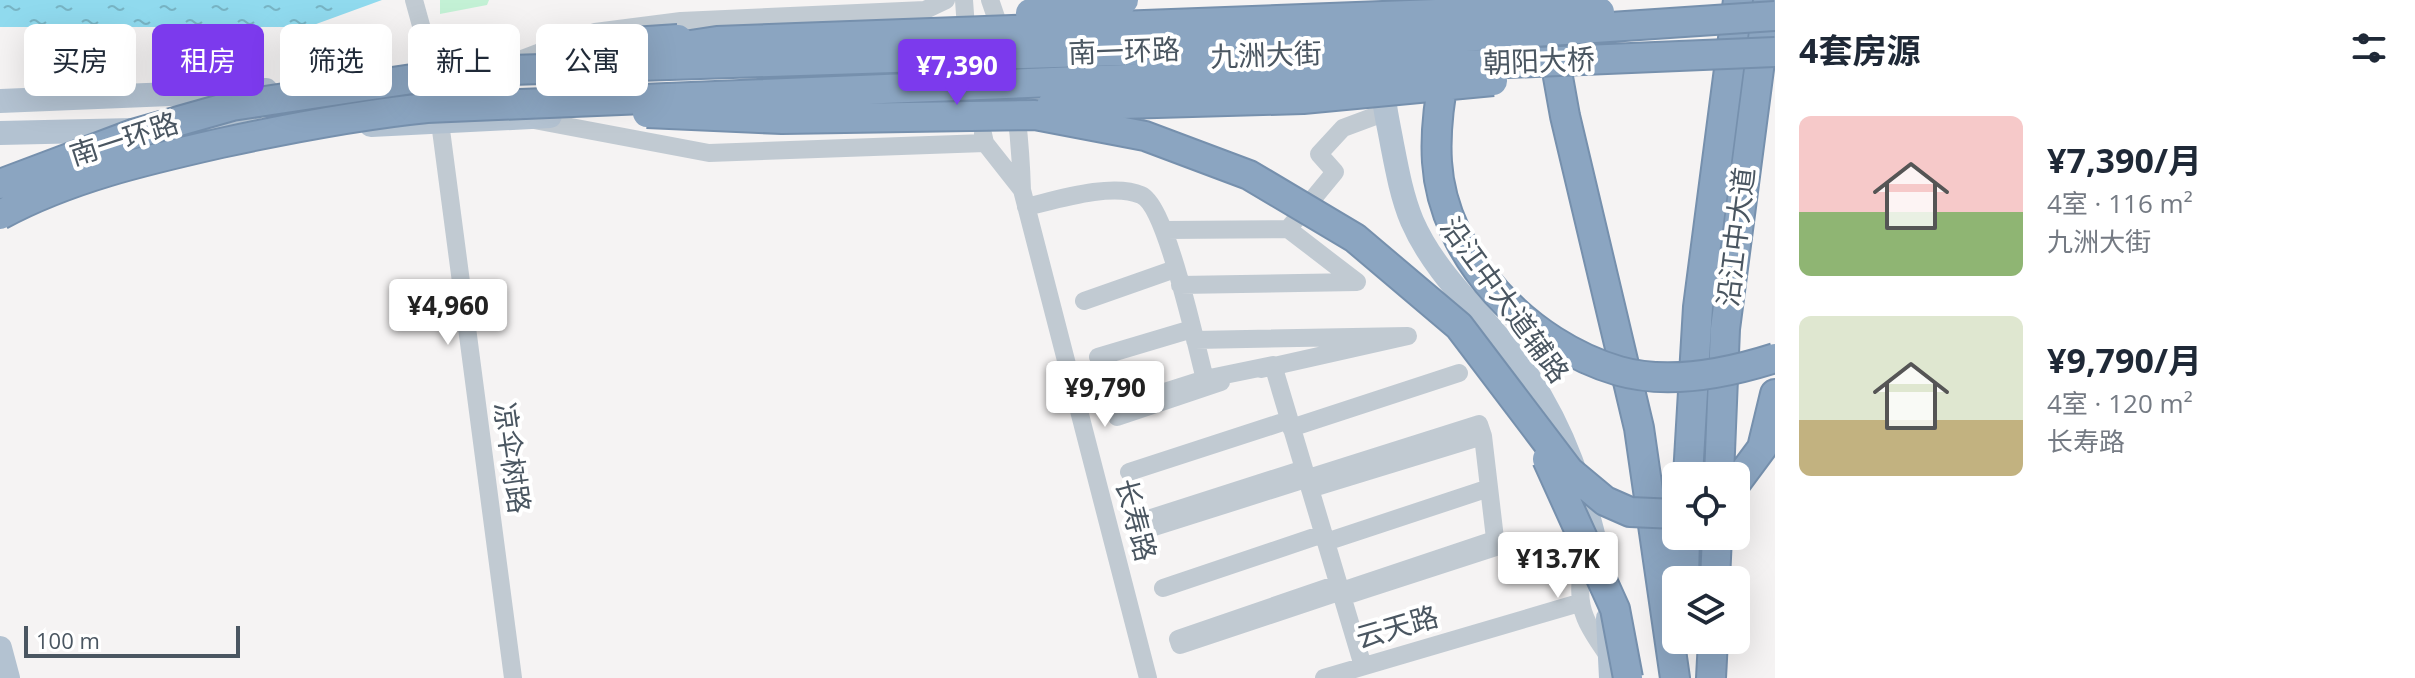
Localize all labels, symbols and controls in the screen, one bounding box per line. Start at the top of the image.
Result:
chip: 买房 [24,24,136,96]
chip: 租房 [152,24,264,96]
chip: 筛选 [280,24,392,96]
chip: 新上 [408,24,520,96]
chip: 公寓 [536,24,648,96]
icon: filters [2347,26,2391,70]
text: 4套房源 [1799,27,1920,73]
street label: 南一环路 [1067,29,1181,71]
street label: 九洲大街 [1209,33,1323,75]
pin: ¥7,390 [892,39,1022,107]
street label: 朝阳大桥 [1482,39,1596,81]
text: ¥7,390 [916,47,998,83]
street label: 南一环路 [65,103,183,173]
text: ¥7,390/月 [2047,137,2202,183]
icon: home [1863,148,1959,244]
street label: 沿江中大道 [1708,165,1762,309]
text: 4室 · 116 m² [2047,185,2193,221]
street label: 沿江中大道辅路 [1433,209,1579,390]
text: 九洲大街 [2047,223,2151,259]
pin: ¥4,960 [383,279,513,347]
text: ¥4,960 [407,287,489,323]
text: ¥9,790/月 [2047,337,2202,383]
icon: home [1863,348,1959,444]
pin: ¥9,790 [1040,361,1170,429]
text: ¥9,790 [1064,369,1146,405]
text: 4室 · 120 m² [2047,385,2193,421]
street label: 凉伞树路 [486,400,540,516]
text: 长寿路 [2047,423,2125,459]
map controls [1662,462,1750,654]
button: locate [1662,462,1750,550]
street label: 长寿路 [1108,474,1166,565]
pin: ¥13.7K [1493,532,1623,600]
text: ¥13.7K [1516,540,1600,576]
button: layers [1662,566,1750,654]
street label: 云天路 [1351,596,1442,656]
scale bar [24,622,240,658]
text: 100 m [36,625,100,655]

